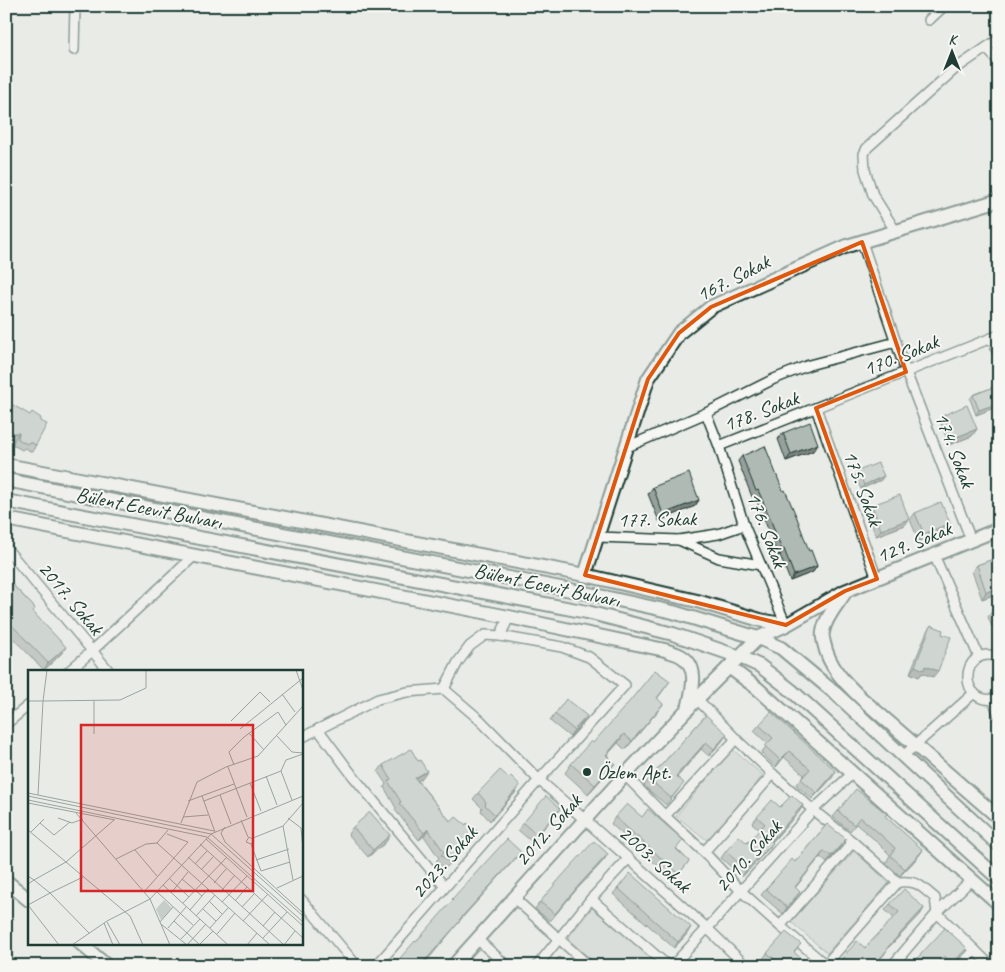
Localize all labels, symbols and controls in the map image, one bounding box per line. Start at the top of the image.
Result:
north arrow [928,28,978,78]
text: K [948,31,958,48]
street label: 167. Sokak [692,248,775,307]
street label: 170. Sokak [860,328,944,382]
street label: 178. Sokak [720,384,804,437]
street label: 174. Sokak [929,409,982,493]
street label: 175. Sokak [837,447,889,531]
street label: Bülent Ecevit Bulvarı [74,481,225,535]
street label: 176. Sokak [741,489,794,573]
street label: 177. Sokak [617,505,698,533]
street label: 129. Sokak [873,515,957,569]
street label: 2017. Sokak [33,556,110,641]
street label: Bülent Ecevit Bulvarı [472,557,623,613]
inset map [28,670,302,944]
place label: Özlem Apt. [597,759,672,785]
marker: Özlem Apt. [581,766,593,778]
street label: 2012. Sokak [509,788,588,871]
street label: 2010. Sokak [709,814,788,897]
street label: 2023. Sokak [405,819,484,904]
street label: 2003. Sokak [614,820,697,899]

